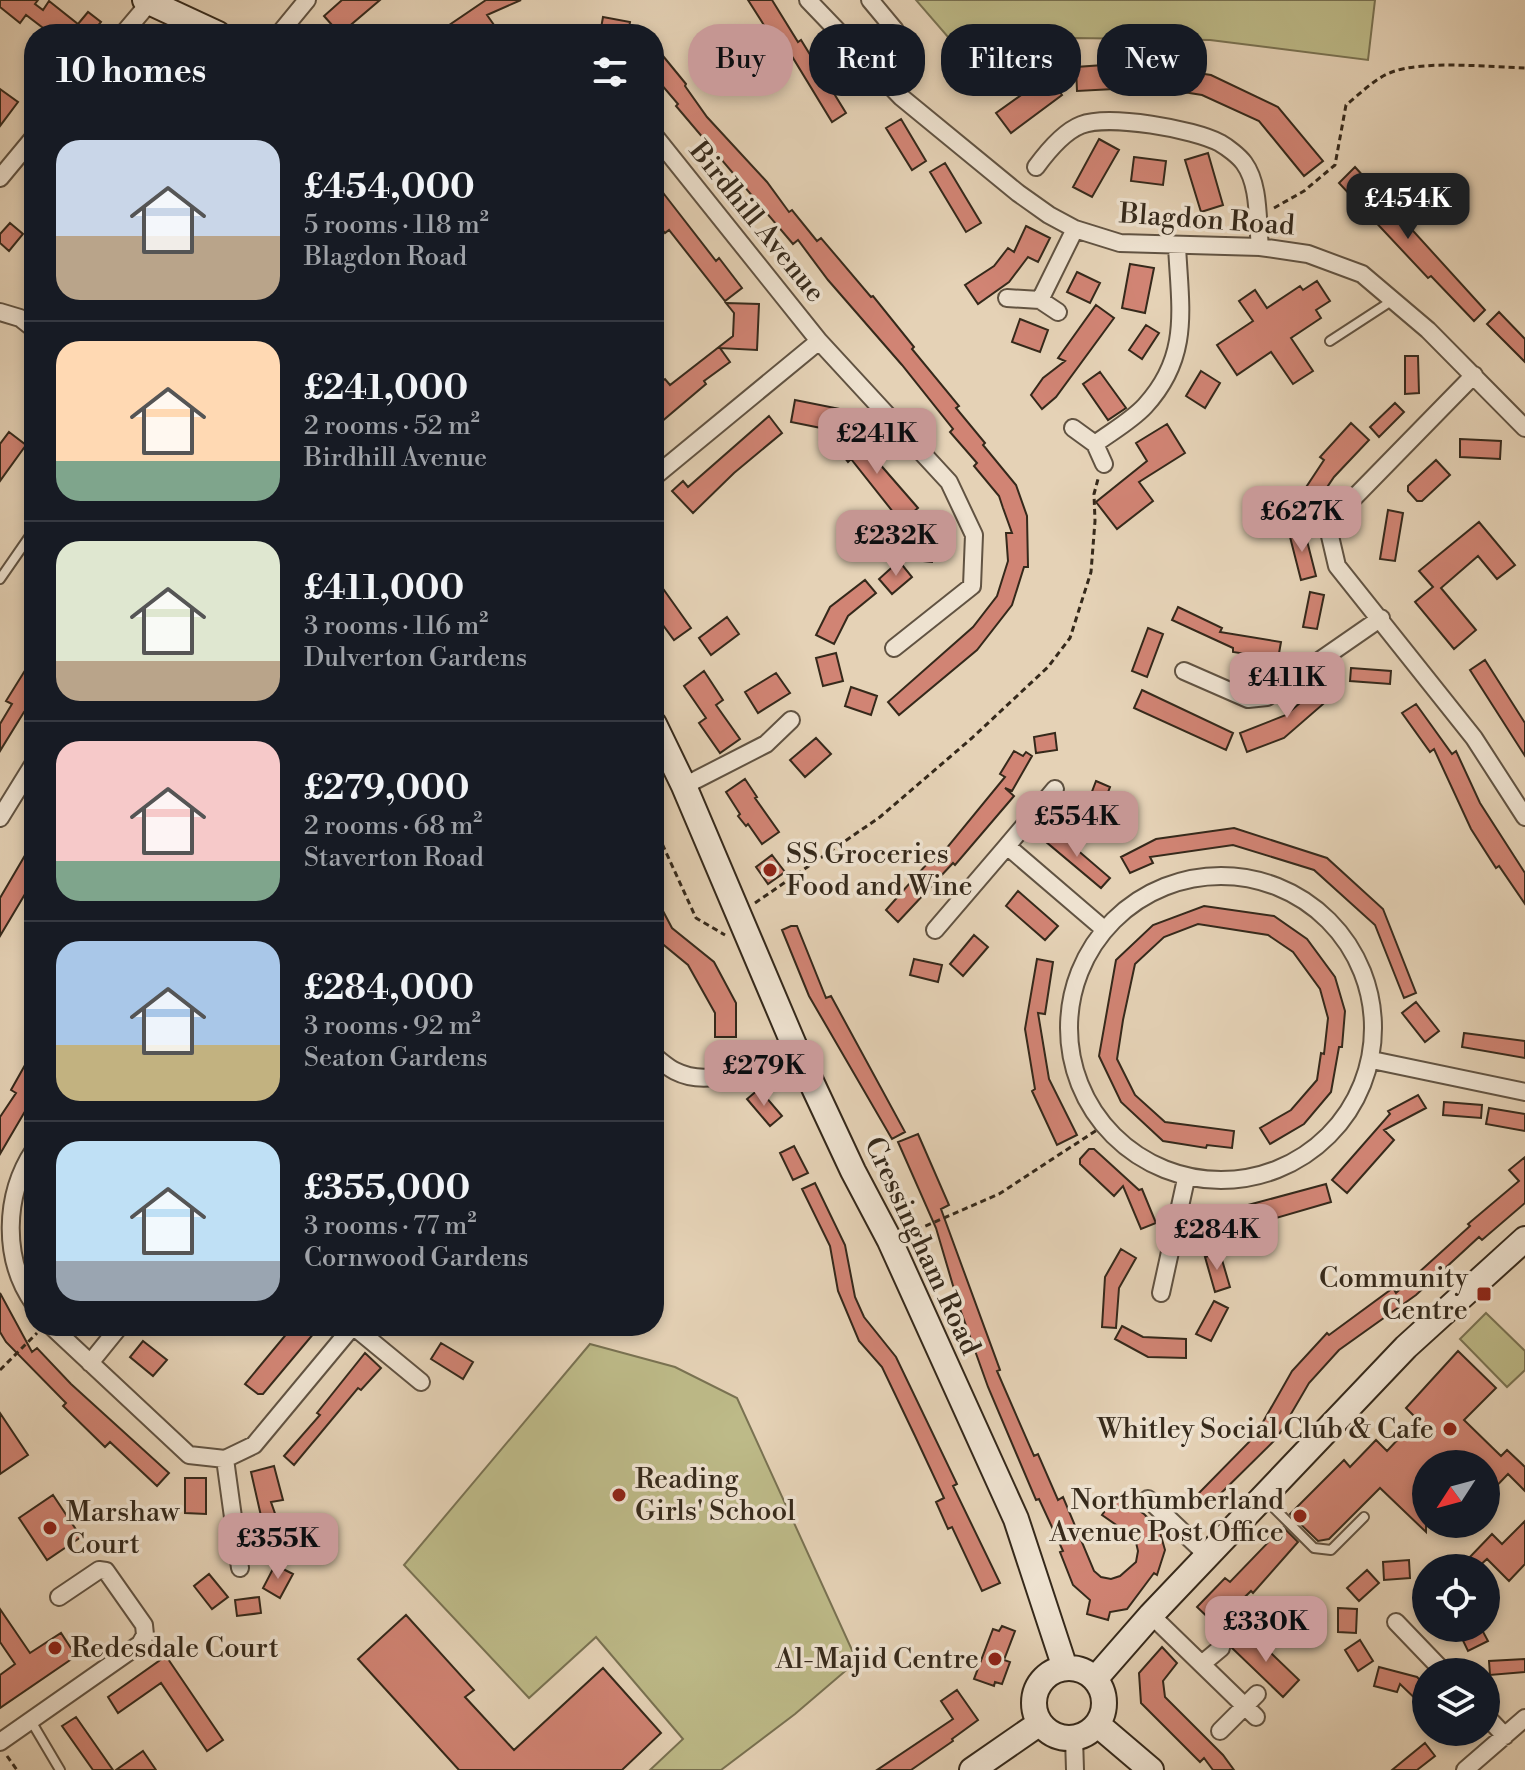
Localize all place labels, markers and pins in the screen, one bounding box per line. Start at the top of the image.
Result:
pin: £454K [1352,173,1464,241]
pin: £241K [821,408,933,476]
pin: £627K [1246,486,1358,554]
pin: £232K [840,510,952,578]
pin: £411K [1231,652,1343,720]
pin: £554K [1021,791,1133,859]
place label: SS Groceries Food and Wine [786,837,973,904]
marker: SS Groceries Food and Wine [761,861,779,879]
pin: £279K [708,1040,820,1108]
pin: £284K [1161,1204,1273,1272]
place label: Community Centre [1319,1261,1468,1328]
marker: Community Centre [1475,1285,1493,1303]
place label: Whitley Social Club & Cafe [1096,1412,1434,1447]
marker: Whitley Social Club & Cafe [1441,1420,1459,1438]
place label: Reading Girls' School [635,1462,796,1529]
place label: Northumberland Avenue Post Office [1048,1483,1284,1550]
marker: Reading Girls' School [610,1486,628,1504]
place label: Marshaw Court [66,1495,180,1562]
marker: Northumberland Avenue Post Office [1291,1507,1309,1525]
pin: £355K [222,1513,334,1581]
marker: Marshaw Court [41,1519,59,1537]
pin: £330K [1210,1596,1322,1664]
place label: Redesdale Court [71,1631,279,1666]
marker: Redesdale Court [46,1639,64,1657]
place label: Al-Majid Centre [775,1642,979,1677]
marker: Al-Majid Centre [986,1650,1004,1668]

